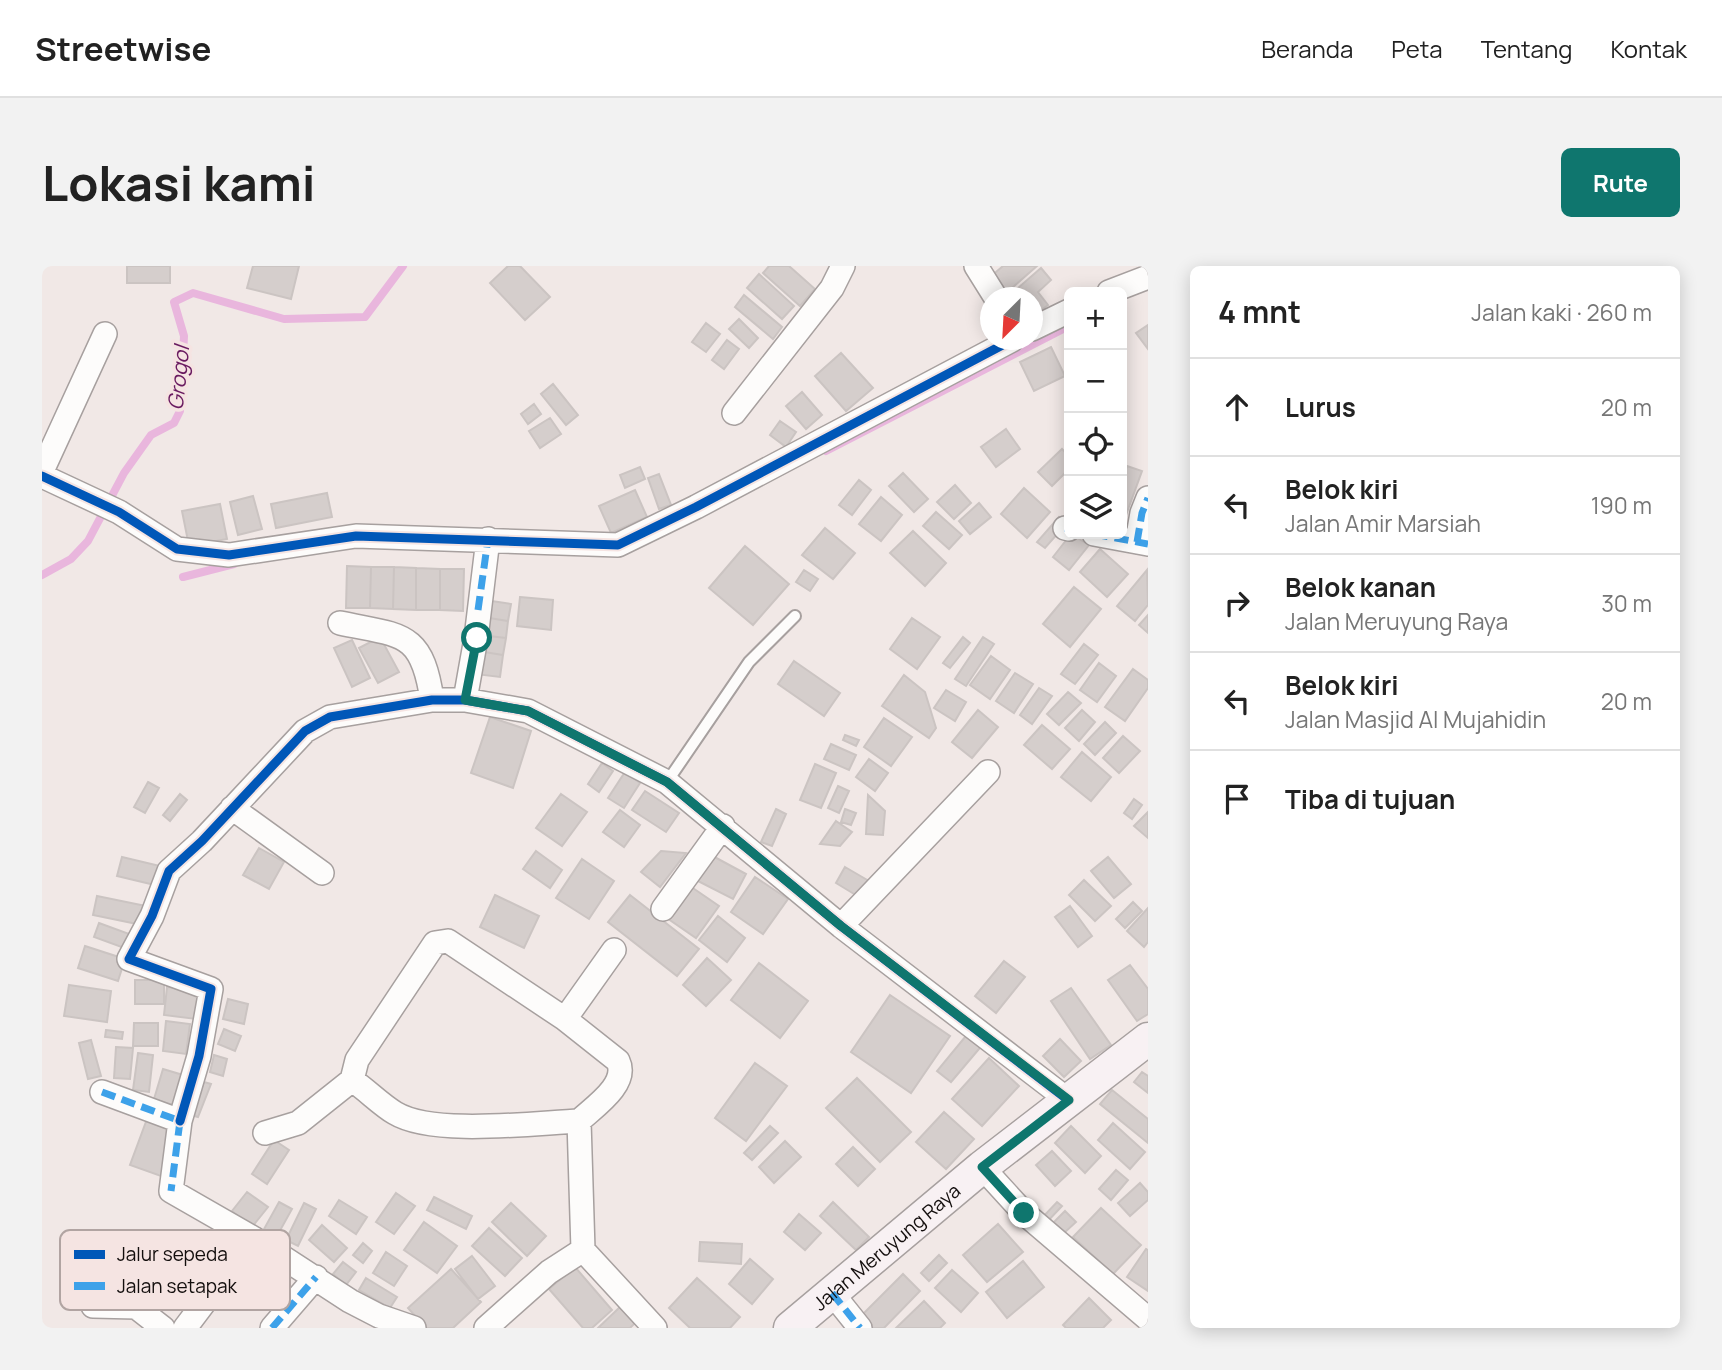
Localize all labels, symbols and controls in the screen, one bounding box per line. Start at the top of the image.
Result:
text: Streetwise [35,26,211,71]
text: Beranda [1261,32,1353,65]
text: Peta [1391,32,1443,65]
text: Tentang [1481,32,1572,65]
text: Kontak [1610,32,1687,65]
button: Rute [1561,148,1680,217]
text: Lokasi kami [42,149,315,216]
north arrow [980,287,1043,350]
map controls [1064,287,1127,539]
button: + [1064,287,1127,350]
text: 4 mnt [1218,291,1301,332]
text: Jalan kaki · 260 m [1471,296,1652,328]
water label: Grogol [161,341,196,411]
button: − [1064,350,1127,413]
icon: ahead [1218,388,1256,426]
text: Lurus [1285,389,1356,425]
text: 20 m [1601,391,1652,423]
button: locate [1064,413,1127,476]
text: Belok kiri [1285,471,1399,507]
button: layers [1064,476,1127,539]
icon: left [1218,486,1256,524]
text: 190 m [1591,489,1652,521]
text: Jalan Amir Marsiah [1285,507,1481,539]
text: Belok kanan [1285,569,1436,605]
icon: right [1218,584,1256,622]
text: 30 m [1601,587,1652,619]
text: Jalan Meruyung Raya [1285,605,1508,637]
route start [461,622,492,653]
text: Belok kiri [1285,667,1399,703]
icon: left [1218,682,1256,720]
text: 20 m [1601,685,1652,717]
text: Jalan Masjid Al Mujahidin [1285,703,1546,735]
icon: arrive [1218,780,1256,818]
text: Tiba di tujuan [1285,781,1455,817]
street label: Jalan Meruyung Raya [807,1178,966,1316]
route end [1008,1197,1039,1228]
legend [60,1230,290,1310]
text: Jalur sepeda [117,1241,228,1267]
text: Jalan setapak [117,1273,237,1299]

